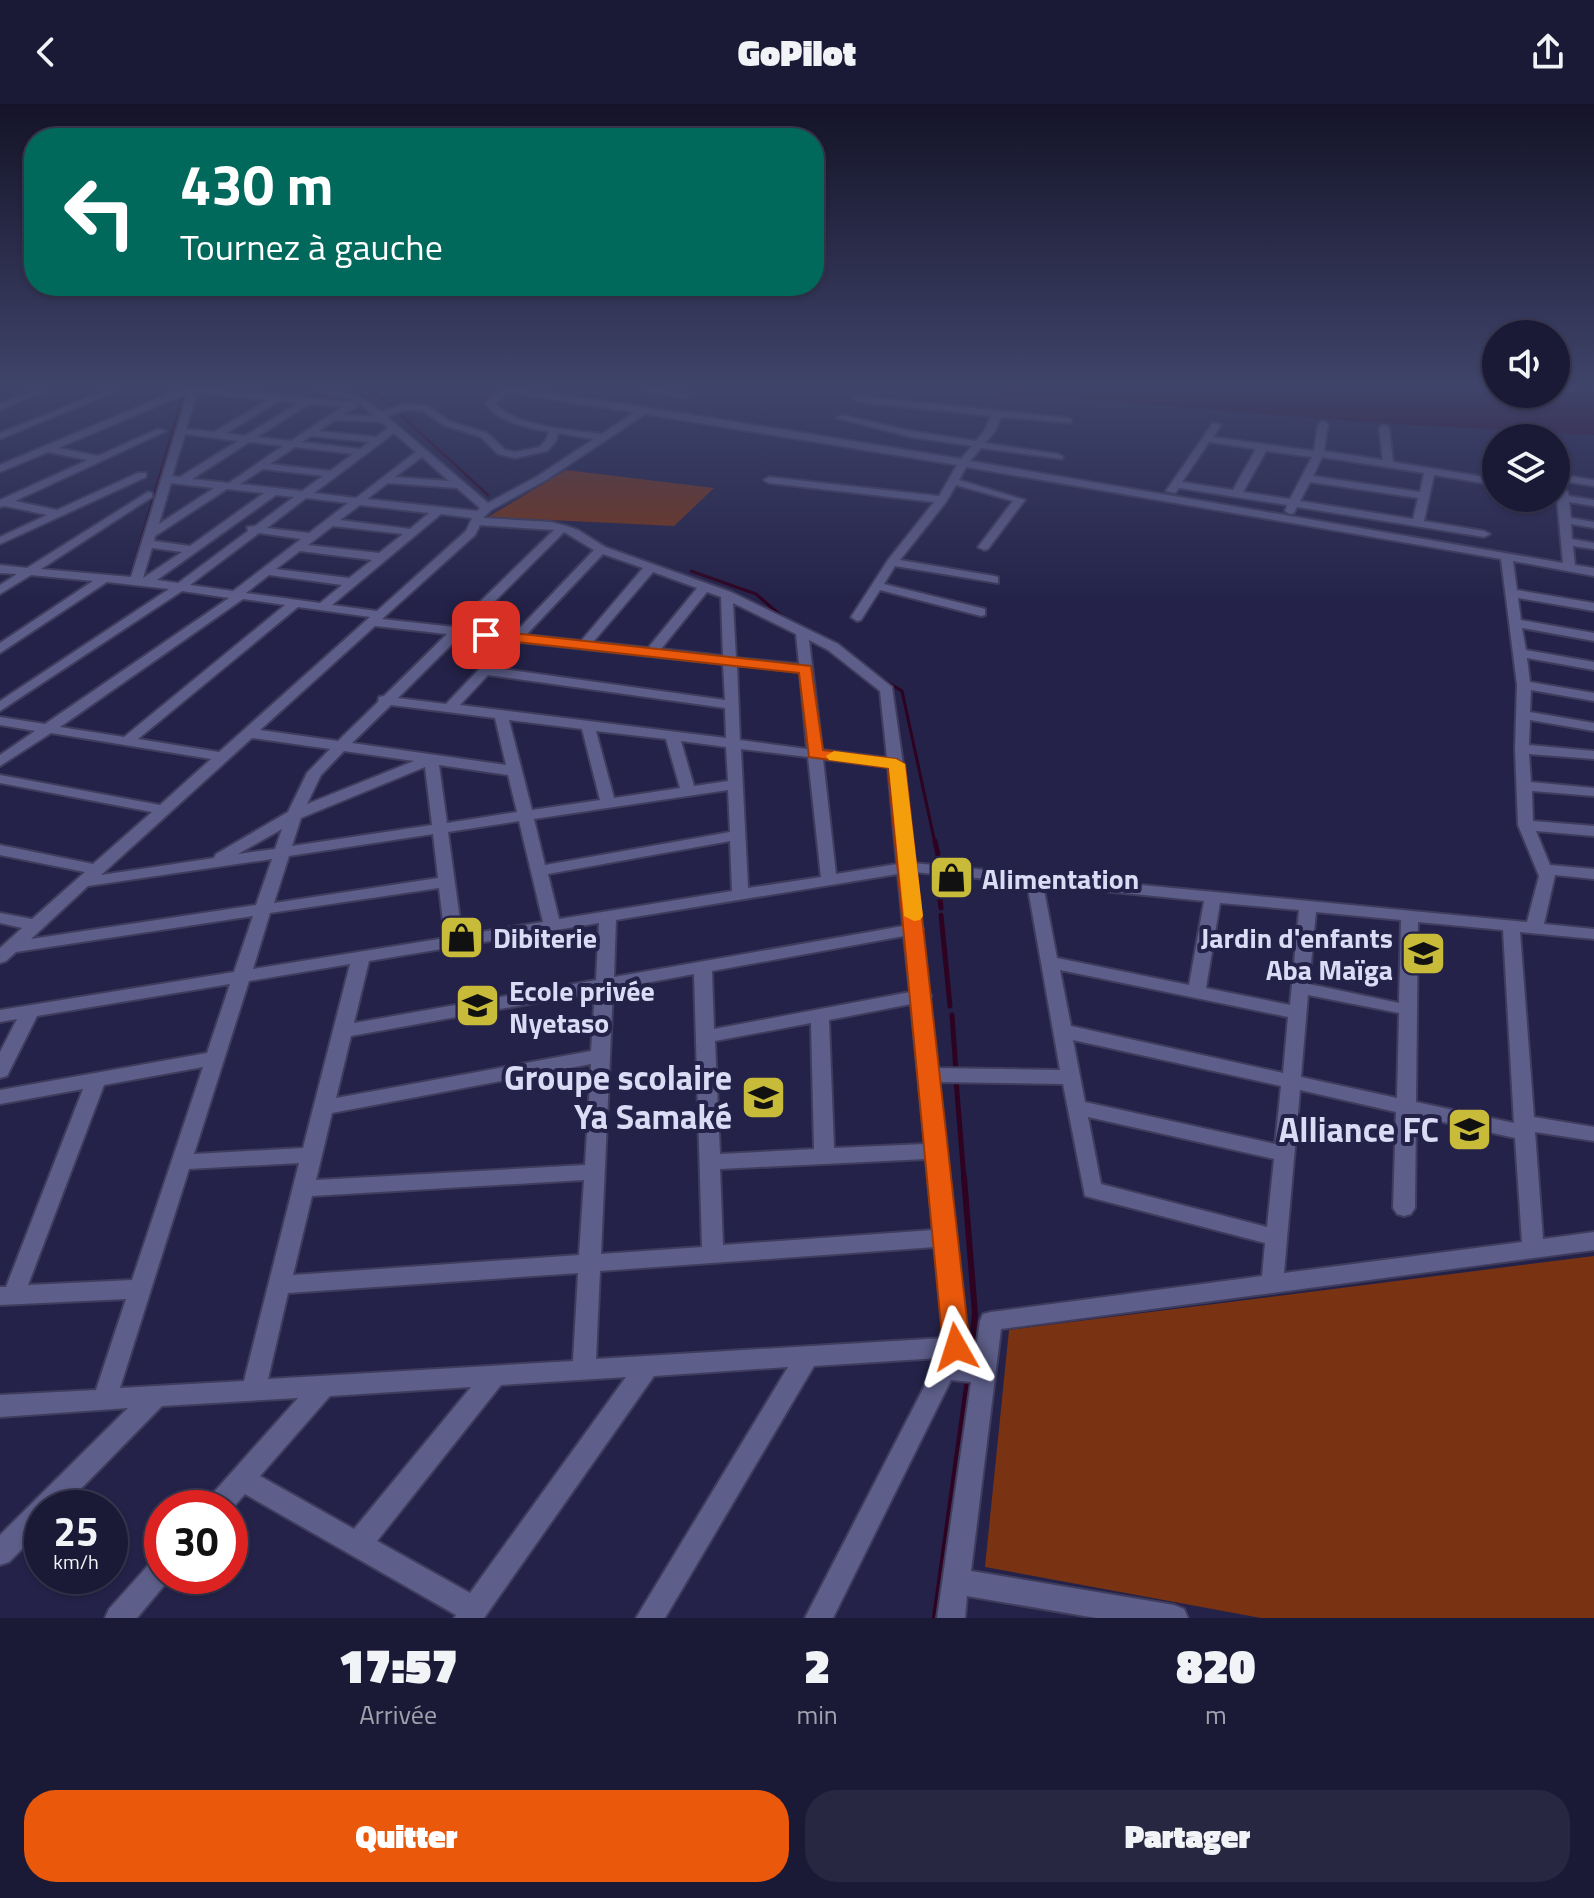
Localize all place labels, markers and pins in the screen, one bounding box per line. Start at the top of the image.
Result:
pin [452,601,520,669]
shop icon: Alimentation [927,854,975,902]
place label: Alimentation [982,857,1139,900]
shop icon: Dibiterie [438,913,486,961]
place label: Dibiterie [493,916,597,959]
place label: Jardin d'enfants Aba Maïga [1201,916,1393,991]
school or university icon: Jardin d'enfants Aba Maïga [1400,929,1448,977]
place label: Ecole privée Nyetaso [509,969,655,1044]
school or university icon: Ecole privée Nyetaso [454,982,502,1030]
place label: Groupe scolaire Ya Samaké [504,1051,732,1142]
school or university icon: Groupe scolaire Ya Samaké [739,1073,787,1121]
place label: Alliance FC [1279,1103,1439,1155]
school or university icon: Alliance FC [1446,1105,1494,1153]

